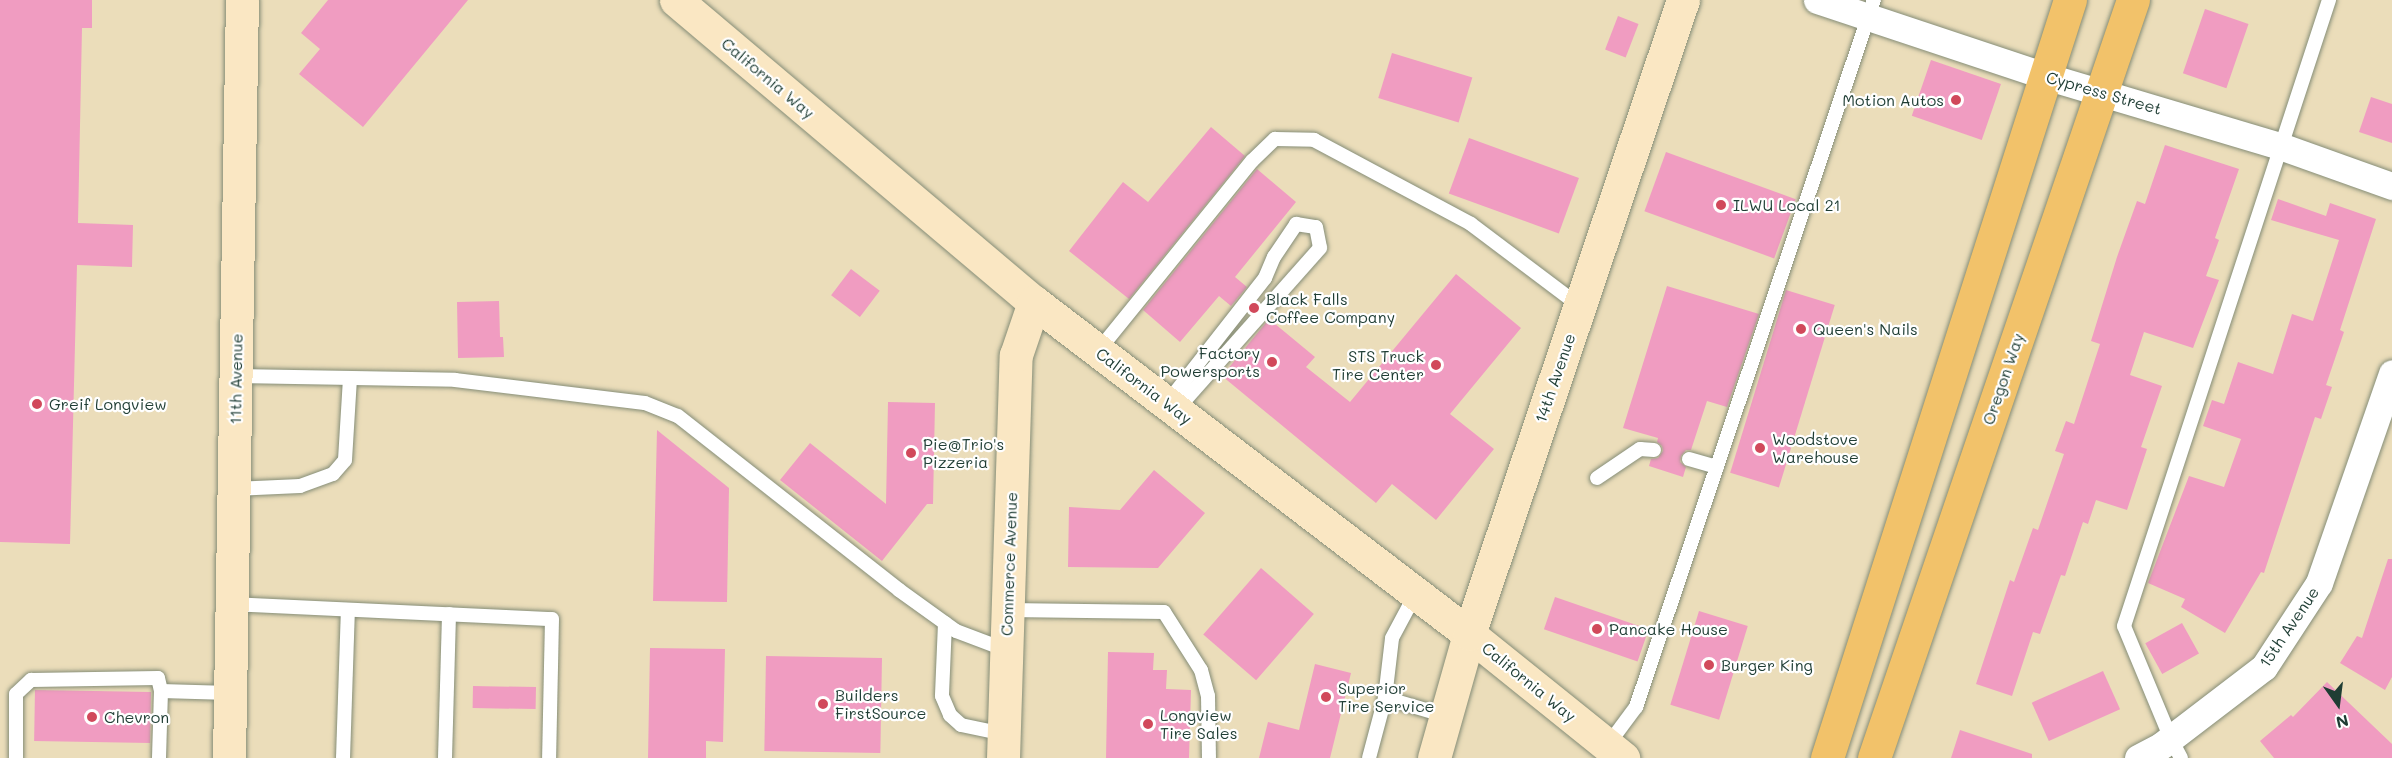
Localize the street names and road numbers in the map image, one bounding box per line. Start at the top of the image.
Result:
street label: California Way [718,34,818,122]
street label: Cypress Street [2044,67,2164,119]
street label: 14th Avenue [1531,331,1579,425]
street label: Oregon Way [1978,331,2028,427]
street label: 11th Avenue [226,333,246,425]
street label: California Way [1092,344,1196,428]
street label: Commerce Avenue [997,492,1021,636]
street label: 15th Avenue [2255,583,2323,671]
street label: California Way [1478,638,1580,726]

